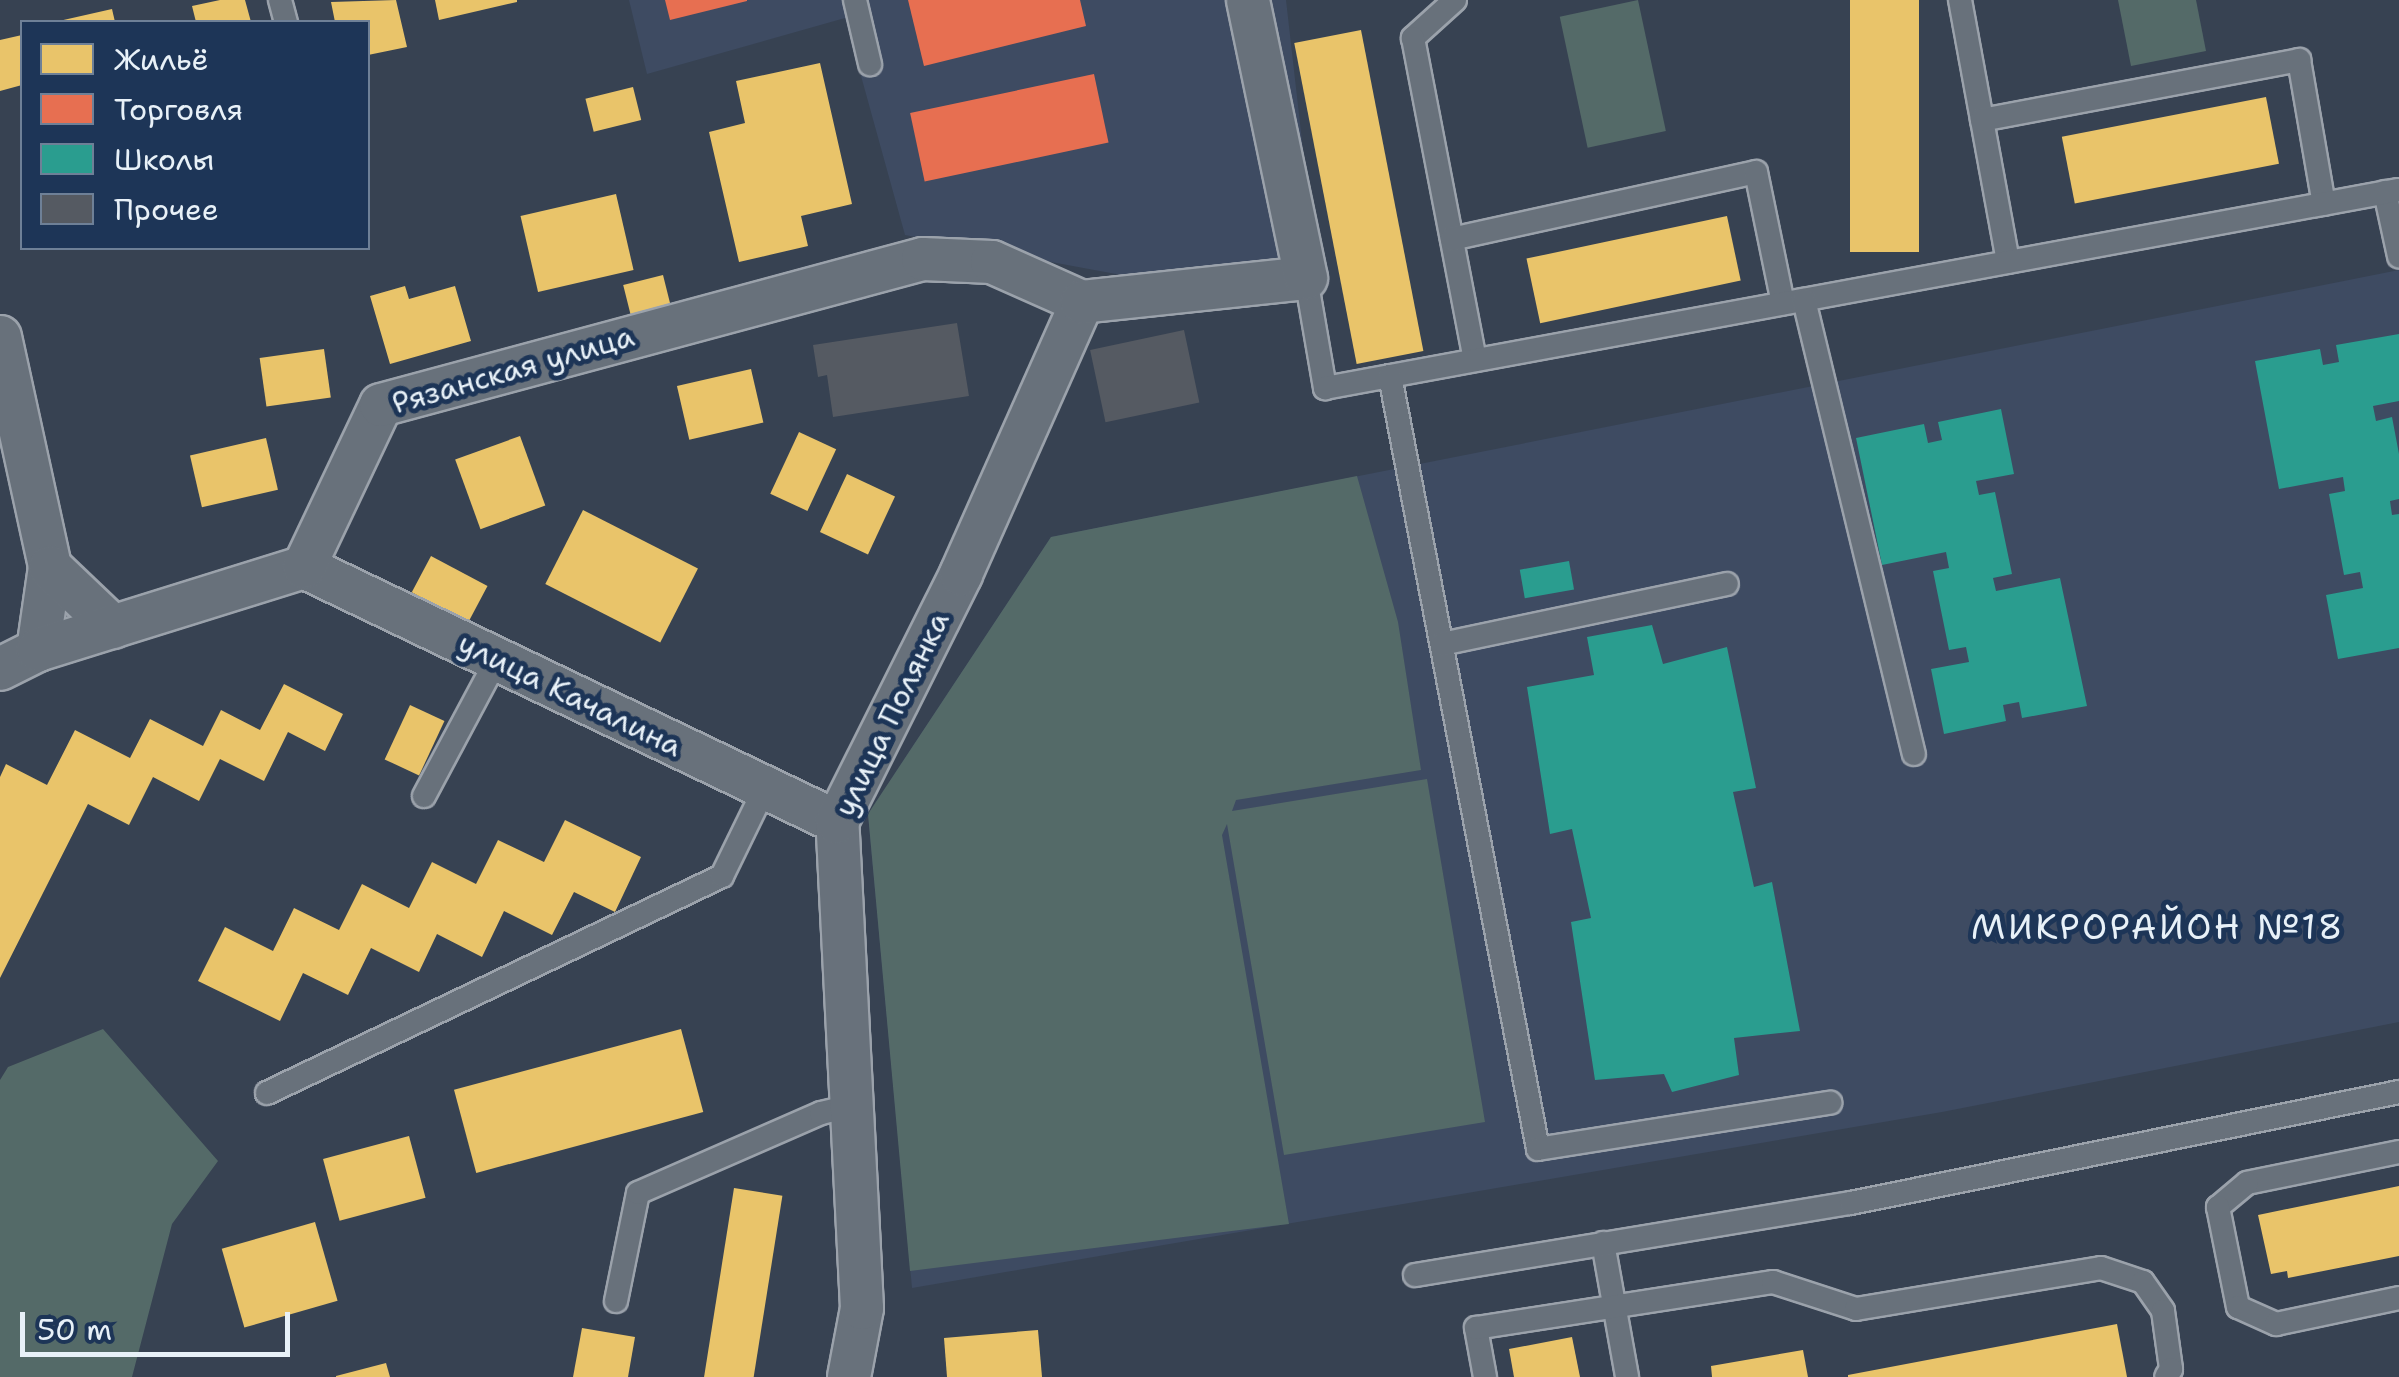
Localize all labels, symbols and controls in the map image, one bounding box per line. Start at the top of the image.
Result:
legend [20,20,370,250]
text: Жильё [114,39,208,80]
text: Торговля [114,89,243,130]
text: Школы [114,139,214,180]
text: Прочее [114,189,219,230]
street label: Рязанская улица [388,318,638,422]
street label: улица Полянка [827,606,957,822]
street label: улица Качалина [452,625,688,765]
district label: МИКРОРАЙОН №18 [1971,906,2345,948]
scale bar [25,1292,295,1354]
text: 50 m [37,1309,112,1350]

